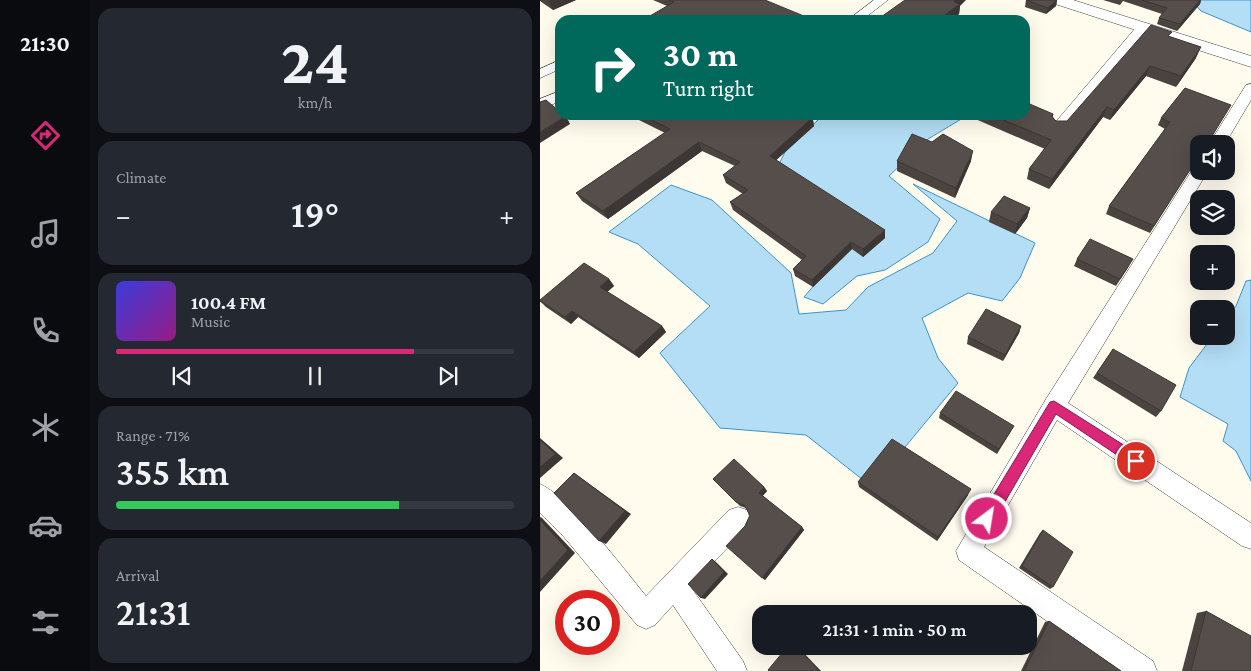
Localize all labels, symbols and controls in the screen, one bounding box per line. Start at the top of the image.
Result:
text: 24 [281,25,349,97]
text: 21:30 [20,31,70,56]
icon: right [580,35,645,100]
text: 30 m [663,35,738,74]
text: Turn right [663,76,754,101]
text: km/h [298,94,332,111]
icon: directions [28,118,63,153]
map controls [1190,135,1235,345]
button: sound [1190,135,1235,180]
text: Climate [116,169,166,186]
button: layers [1190,190,1235,235]
text: 19° [291,193,339,235]
text: − [116,200,131,231]
text: + [499,200,514,231]
icon: music [28,216,63,251]
button: + [1190,245,1235,290]
text: 100.4 FM [191,292,266,313]
button: − [1190,300,1235,345]
icon: phone [28,313,63,348]
text: Music [191,313,230,330]
icon: previous [168,362,196,390]
icon: pause [301,362,329,390]
icon: next [434,362,462,390]
icon: climate [28,410,63,445]
text: Range · 71% [116,427,190,444]
pin [1115,440,1157,482]
icon: arrive [1122,447,1150,475]
text: 355 km [116,451,229,493]
position arrow [960,492,1012,544]
icon: car [28,508,63,543]
text: Arrival [116,567,160,584]
speed limit sign: 30 [555,590,620,655]
text: 21:31 [116,591,190,633]
icon: filters [28,605,63,640]
text: 21:31 · 1 min · 50 m [823,619,966,640]

